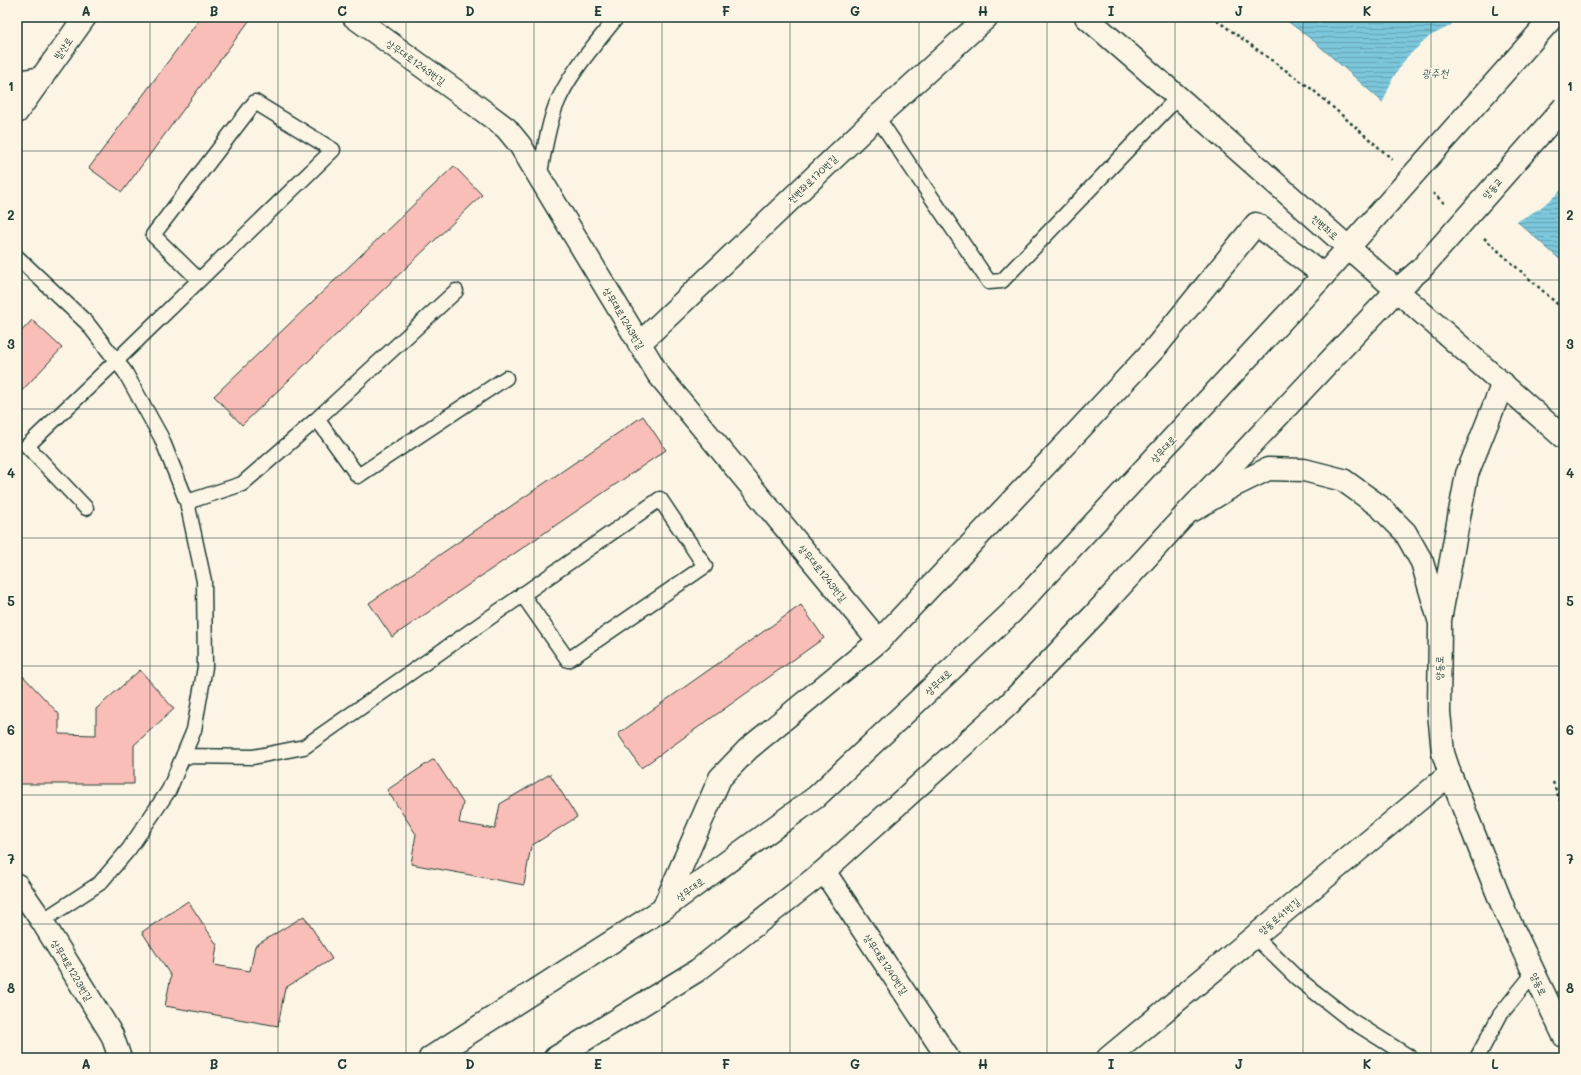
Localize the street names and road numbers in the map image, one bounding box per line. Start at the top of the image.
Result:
street label: 발산로 [50,34,76,62]
street label: 상무대로1243번길 [384,36,448,88]
street label: 천변좌로170번길 [784,152,840,206]
street label: 양동교 [1479,174,1505,202]
street label: 천변좌로 [1308,211,1342,243]
street label: 상무대로1243번길 [600,284,648,352]
street label: 상무대로 [1147,432,1179,466]
street label: 상무대로1243번길 [796,541,850,605]
street label: 양동로 [1432,656,1446,680]
street label: 상무대로 [921,666,955,698]
street label: 상무대로 [673,874,707,904]
street label: 양동로41번길 [1255,894,1303,938]
street label: 상무대로1240번길 [861,931,911,997]
street label: 상무대로1223번길 [48,936,96,1004]
street label: 양동로 [1528,970,1550,998]

